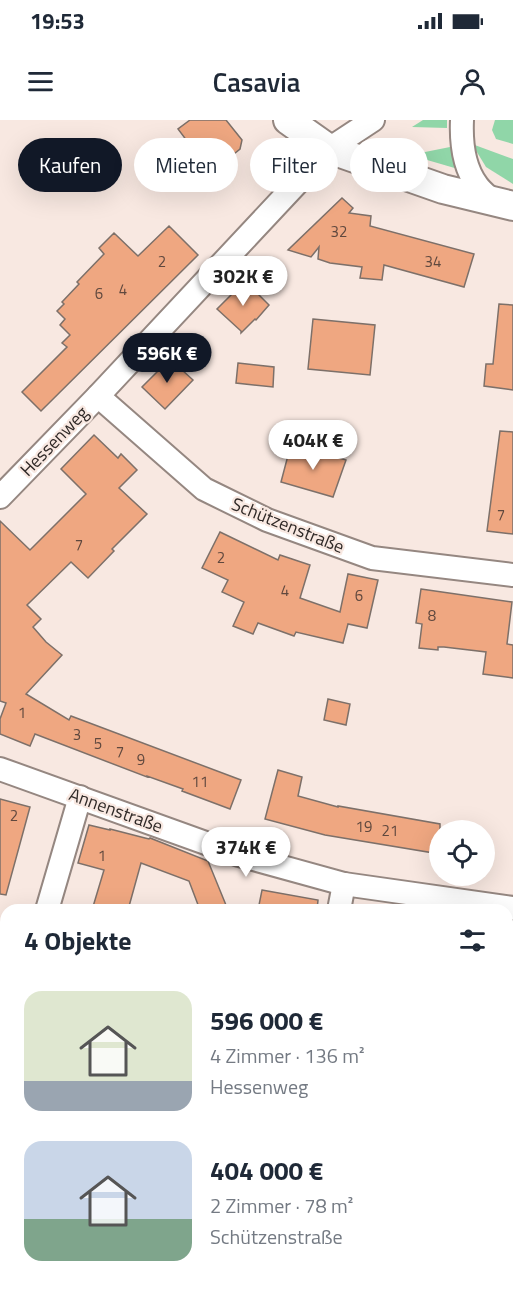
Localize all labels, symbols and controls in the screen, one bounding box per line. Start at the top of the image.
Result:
text: 19:53 [30,4,85,38]
text: Casavia [212,61,301,102]
icon: menu [24,65,57,98]
icon: person [456,65,489,98]
chip: Kaufen [18,138,122,192]
chip: Mieten [134,138,238,192]
chip: Filter [250,138,338,192]
chip: Neu [350,138,428,192]
house number: 32 [331,220,347,243]
house number: 2 [158,250,166,273]
house number: 34 [425,250,441,273]
pin: 302K € [194,256,292,307]
text: 302K € [212,260,274,291]
house number: 4 [119,278,127,301]
house number: 6 [95,282,103,305]
pin: 596K € [118,333,216,384]
text: 596K € [136,337,198,368]
street label: Hessenweg [14,400,94,482]
pin: 404K € [264,420,362,471]
text: 404K € [282,424,344,455]
street label: Schützenstraße [228,490,348,560]
house number: 7 [497,503,505,526]
house number: 7 [75,533,83,556]
house number: 2 [217,546,225,569]
house number: 4 [281,579,289,602]
house number: 6 [355,584,363,607]
house number: 8 [428,604,436,627]
house number: 1 [18,701,26,724]
house number: 3 [73,723,81,746]
house number: 5 [94,732,102,755]
house number: 7 [116,740,124,763]
house number: 9 [137,748,145,771]
house number: 11 [192,770,208,793]
street label: Annenstraße [65,781,167,839]
house number: 2 [10,804,18,827]
house number: 19 [356,815,372,838]
house number: 21 [382,819,398,842]
map controls [429,820,495,886]
button: locate [429,820,495,886]
pin: 374K € [197,827,295,878]
text: 374K € [215,831,277,862]
house number: 1 [98,844,106,867]
text: 4 Objekte [24,921,131,960]
icon: filters [456,924,489,957]
text: 596 000 € [210,1001,323,1040]
icon: home [72,1015,144,1087]
text: 4 Zimmer · 136 m² [210,1040,365,1071]
text: Hessenweg [210,1071,308,1102]
text: 404 000 € [210,1151,323,1190]
icon: home [72,1165,144,1237]
text: 2 Zimmer · 78 m² [210,1190,353,1221]
text: Schützenstraße [210,1221,343,1252]

